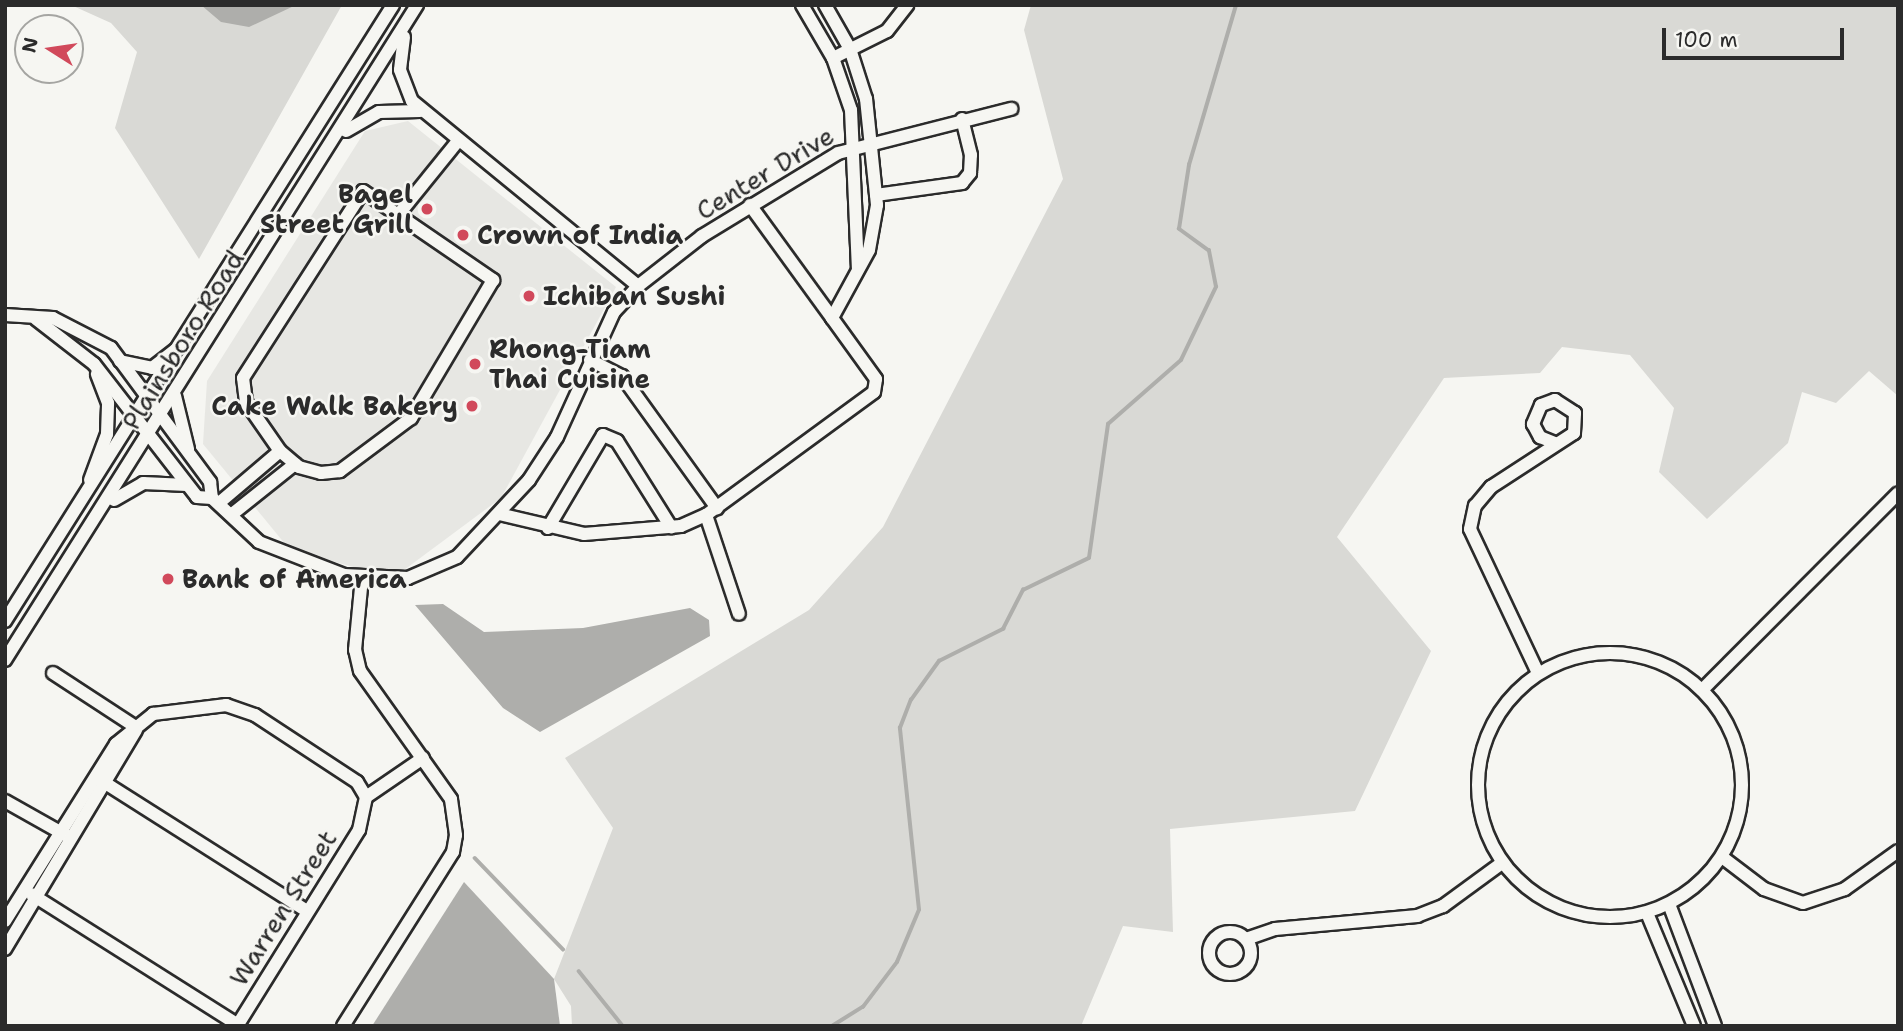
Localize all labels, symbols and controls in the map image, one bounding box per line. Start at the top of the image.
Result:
north arrow [14,14,84,84]
scale bar [1665,14,1847,58]
text: 100 m [1675,26,1738,54]
text: N [16,35,44,55]
street label: Center Drive [690,120,840,226]
place label: Bagel Street Grill [260,178,413,240]
marker: Bagel Street Grill [419,201,435,217]
place label: Crown of India [477,219,683,251]
marker: Crown of India [455,227,471,243]
street label: Plainsboro Road [115,245,251,435]
place label: Ichiban Sushi [543,280,725,312]
marker: Ichiban Sushi [521,288,537,304]
place label: Rhong-Tiam Thai Cuisine [489,333,651,394]
marker: Rhong-Tiam Thai Cuisine [467,356,483,372]
place label: Cake Walk Bakery [211,390,458,422]
marker: Cake Walk Bakery [464,398,480,414]
place label: Bank of America [182,563,407,595]
marker: Bank of America [160,571,176,587]
street label: Warren Street [223,824,343,992]

